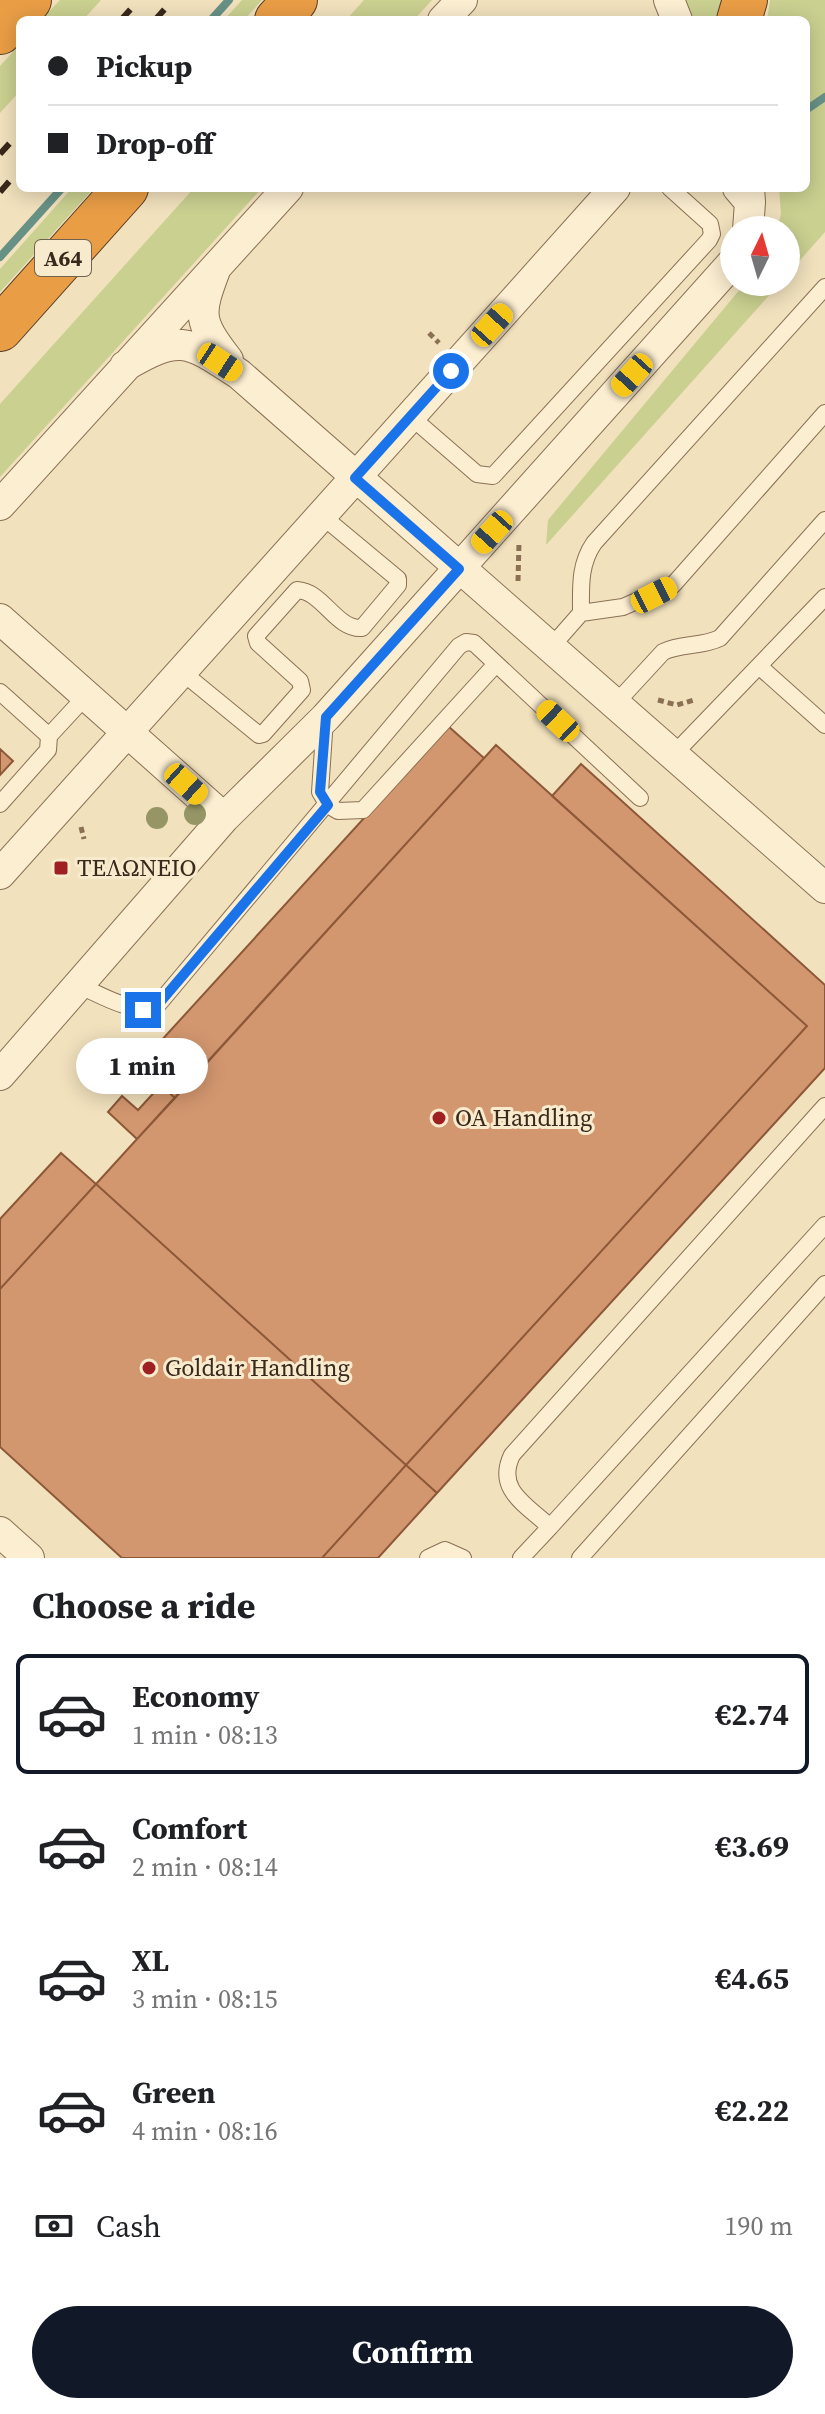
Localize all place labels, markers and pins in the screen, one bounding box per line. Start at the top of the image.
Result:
place label: ΤΕΛΩΝΕΙΟ [77,851,196,884]
marker: ΤΕΛΩΝΕΙΟ [52,859,70,877]
place label: OA Handling [455,1101,593,1134]
marker: OA Handling [430,1109,448,1127]
place label: Goldair Handling [165,1351,350,1384]
marker: Goldair Handling [140,1359,158,1377]

